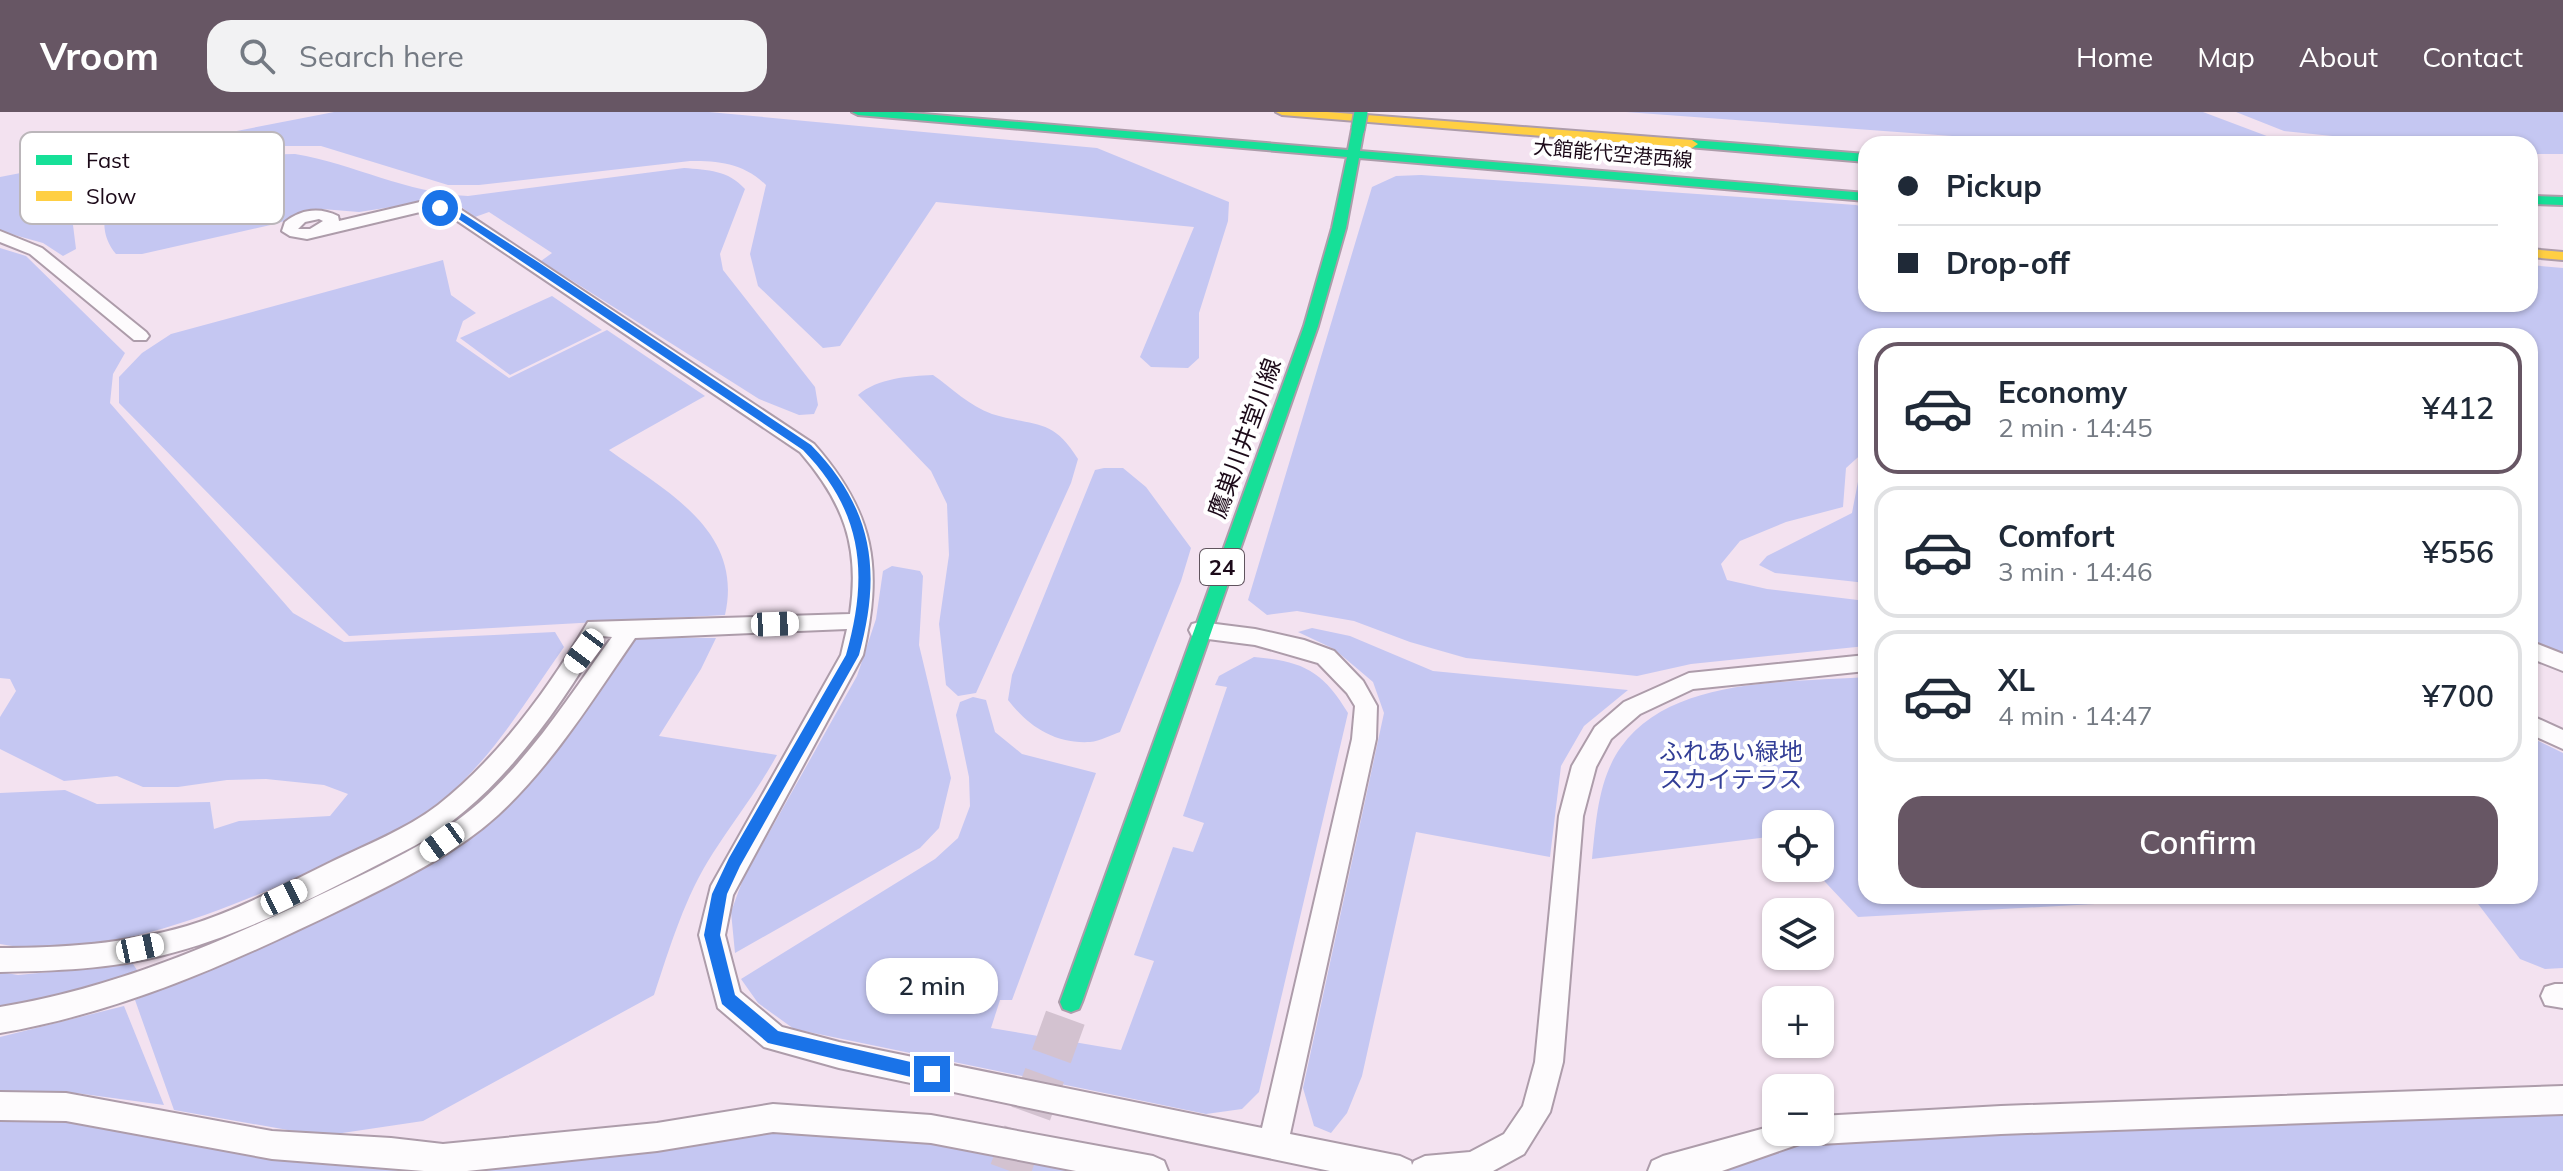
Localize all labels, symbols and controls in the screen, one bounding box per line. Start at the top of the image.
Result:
search box [207,20,767,92]
text: Vroom [40,32,159,80]
icon: search [235,34,279,78]
text: Search here [299,37,464,75]
text: Home [2076,39,2153,74]
text: Map [2197,39,2255,74]
text: About [2299,39,2378,74]
text: Contact [2422,39,2523,74]
legend [20,132,284,224]
street label: 大館能代空港西線 [1532,134,1694,172]
text: Fast [86,146,130,174]
text: Pickup [1946,167,2042,205]
text: Slow [86,182,136,210]
route start [422,190,458,226]
text: Drop-off [1946,244,2070,282]
street label: 鷹巣川井堂川線 [1201,354,1287,522]
icon: car [1902,372,1974,444]
text: Economy [1998,373,2127,411]
text: ¥412 [2422,389,2494,427]
text: 2 min · 14:45 [1998,411,2153,444]
icon: car [1902,516,1974,588]
text: Comfort [1998,517,2115,555]
text: ¥556 [2422,533,2494,571]
road number: 24 [1200,549,1244,585]
text: 3 min · 14:46 [1998,555,2153,588]
car [751,611,799,637]
car [560,625,608,677]
icon: car [1902,660,1974,732]
text: XL [1998,661,2035,699]
text: ¥700 [2422,677,2494,715]
text: 4 min · 14:47 [1998,699,2153,732]
park label: ふれあい緑地 スカイテラス [1659,736,1803,794]
button: Confirm [1898,796,2498,888]
map controls [1762,810,1834,1146]
button: locate [1762,810,1834,882]
car [416,818,468,866]
car [257,876,311,918]
button: layers [1762,898,1834,970]
car [114,931,166,965]
callout: 2 min [866,958,998,1014]
text: 2 min [898,969,966,1002]
button: + [1762,986,1834,1058]
route end [914,1056,950,1092]
button: − [1762,1074,1834,1146]

